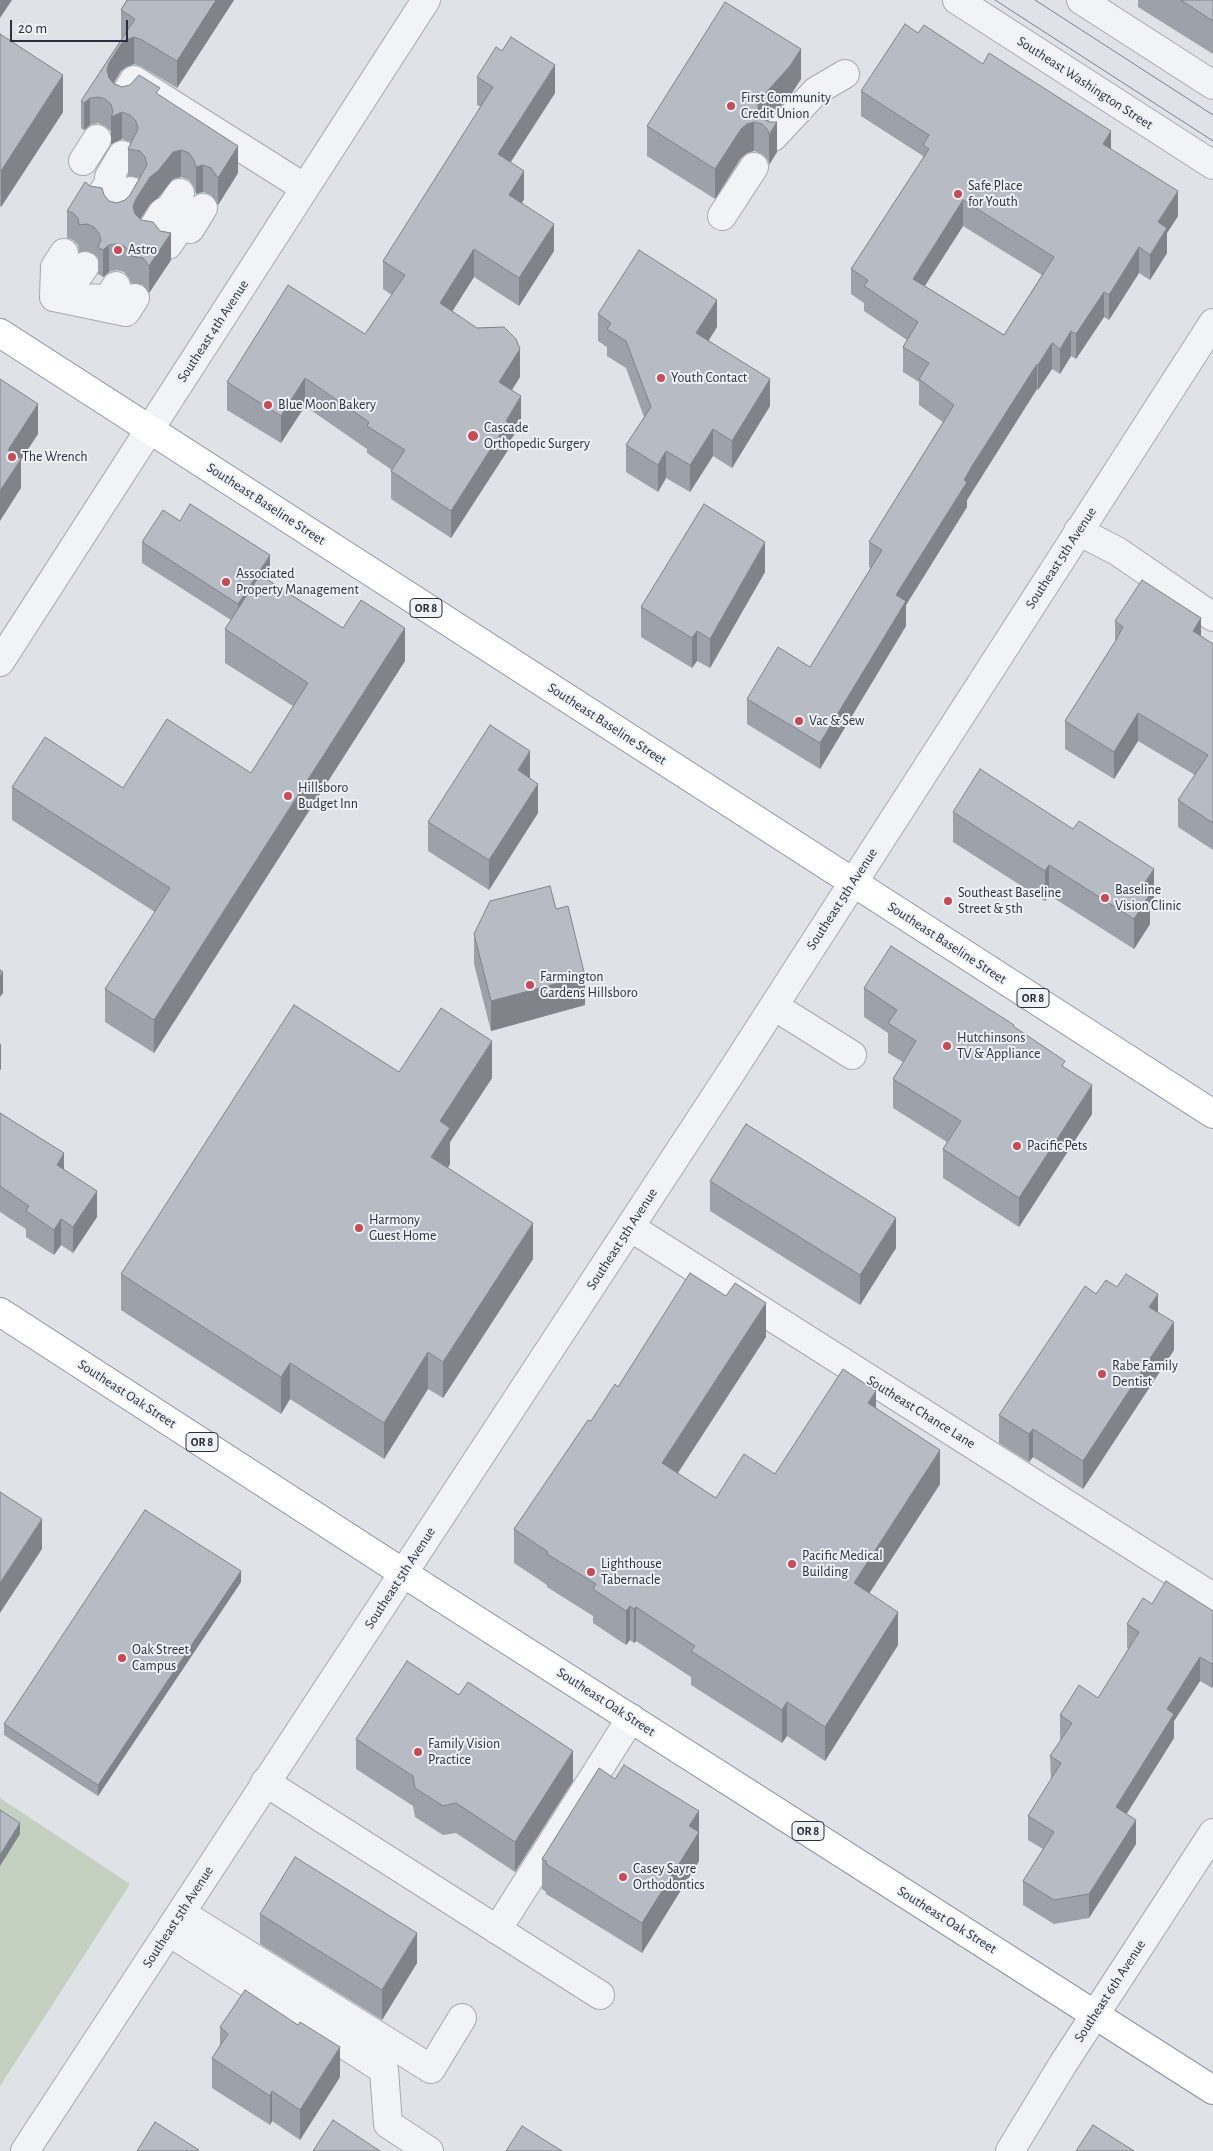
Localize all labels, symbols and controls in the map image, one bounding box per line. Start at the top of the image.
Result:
scale bar [12,10,130,42]
text: 20 m [18,21,47,36]
street label: Southeast Washington Street [1014,33,1156,133]
place label: First Community Credit Union [741,90,831,122]
marker: First Community Credit Union [725,100,737,112]
place label: Safe Place for Youth [968,178,1022,210]
marker: Safe Place for Youth [952,188,964,200]
place label: Astro [128,242,157,258]
marker: Astro [112,244,124,256]
street label: Southeast 4th Avenue [174,277,252,385]
place label: Youth Contact [671,370,747,386]
marker: Youth Contact [655,372,667,384]
place label: Blue Moon Bakery [278,397,376,413]
marker: Blue Moon Bakery [262,399,274,411]
place label: Cascade Orthopedic Surgery [484,420,590,452]
marker: Cascade Orthopedic Surgery [466,429,480,443]
place label: The Wrench [22,449,87,465]
marker: The Wrench [6,451,18,463]
street label: Southeast Baseline Street [203,459,329,549]
street label: Southeast 5th Avenue [1022,504,1100,612]
place label: Associated Property Management [236,566,359,598]
marker: Associated Property Management [220,576,232,588]
road number: OR 8 [410,598,442,618]
street label: Southeast Baseline Street [544,679,670,769]
place label: Vac & Sew [809,713,865,729]
marker: Vac & Sew [793,715,805,727]
place label: Hillsboro Budget Inn [298,780,358,812]
marker: Hillsboro Budget Inn [282,790,294,802]
street label: Southeast 5th Avenue [803,845,881,953]
place label: Baseline Vision Clinic [1115,882,1181,914]
place label: Southeast Baseline Street & 5th [958,885,1061,918]
marker: Baseline Vision Clinic [1099,892,1111,904]
marker: Southeast Baseline Street & 5th [942,895,954,907]
street label: Southeast Baseline Street [884,898,1010,988]
place label: Farmington Gardens Hillsboro [540,969,638,1002]
marker: Farmington Gardens Hillsboro [524,979,536,991]
road number: OR 8 [1017,988,1049,1008]
place label: Hutchinsons TV & Appliance [957,1030,1040,1062]
marker: Hutchinsons TV & Appliance [941,1040,953,1052]
place label: Pacific Pets [1027,1138,1087,1154]
marker: Pacific Pets [1011,1140,1023,1152]
street label: Southeast 5th Avenue [583,1185,661,1293]
place label: Harmony Guest Home [369,1212,436,1244]
marker: Harmony Guest Home [353,1222,365,1234]
street label: Southeast Oak Street [75,1356,179,1432]
place label: Rabe Family Dentist [1112,1358,1178,1390]
marker: Rabe Family Dentist [1096,1368,1108,1380]
street label: Southeast Chance Lane [864,1372,978,1452]
road number: OR 8 [186,1432,218,1451]
street label: Southeast 5th Avenue [361,1524,439,1632]
place label: Pacific Medical Building [802,1548,883,1580]
place label: Lighthouse Tabernacle [601,1556,662,1588]
marker: Pacific Medical Building [786,1558,798,1570]
marker: Lighthouse Tabernacle [585,1566,597,1578]
place label: Oak Street Campus [132,1642,189,1674]
marker: Oak Street Campus [116,1652,128,1664]
street label: Southeast Oak Street [554,1664,658,1740]
place label: Family Vision Practice [428,1736,500,1768]
marker: Family Vision Practice [412,1746,424,1758]
road number: OR 8 [792,1822,824,1840]
place label: Casey Sayre Orthodontics [633,1861,705,1894]
street label: Southeast 5th Avenue [139,1863,217,1971]
marker: Casey Sayre Orthodontics [617,1871,629,1883]
street label: Southeast Oak Street [894,1883,1000,1957]
street label: Southeast 6th Avenue [1071,1937,1149,2045]

